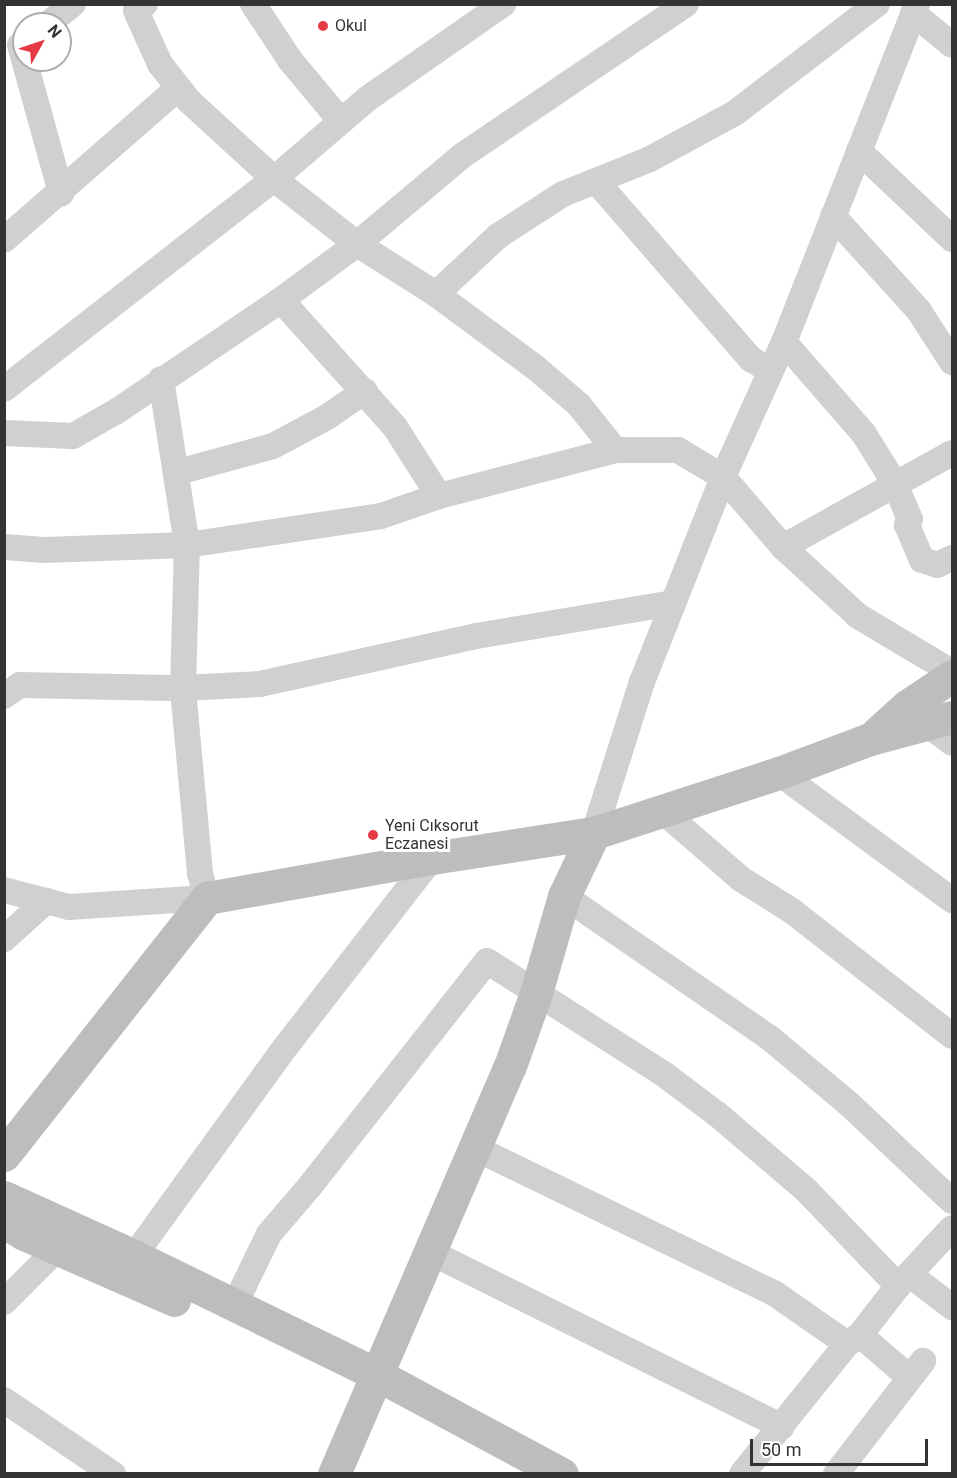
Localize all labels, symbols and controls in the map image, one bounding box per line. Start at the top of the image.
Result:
north arrow [12,12,72,72]
place label: Okul [335,16,367,36]
marker: Okul [316,19,330,33]
text: N [44,21,66,42]
place label: Yeni Cıksorut Eczanesi [385,816,479,854]
marker: Yeni Cıksorut Eczanesi [366,828,380,842]
scale bar [753,1427,932,1465]
text: 50 m [761,1439,801,1460]

